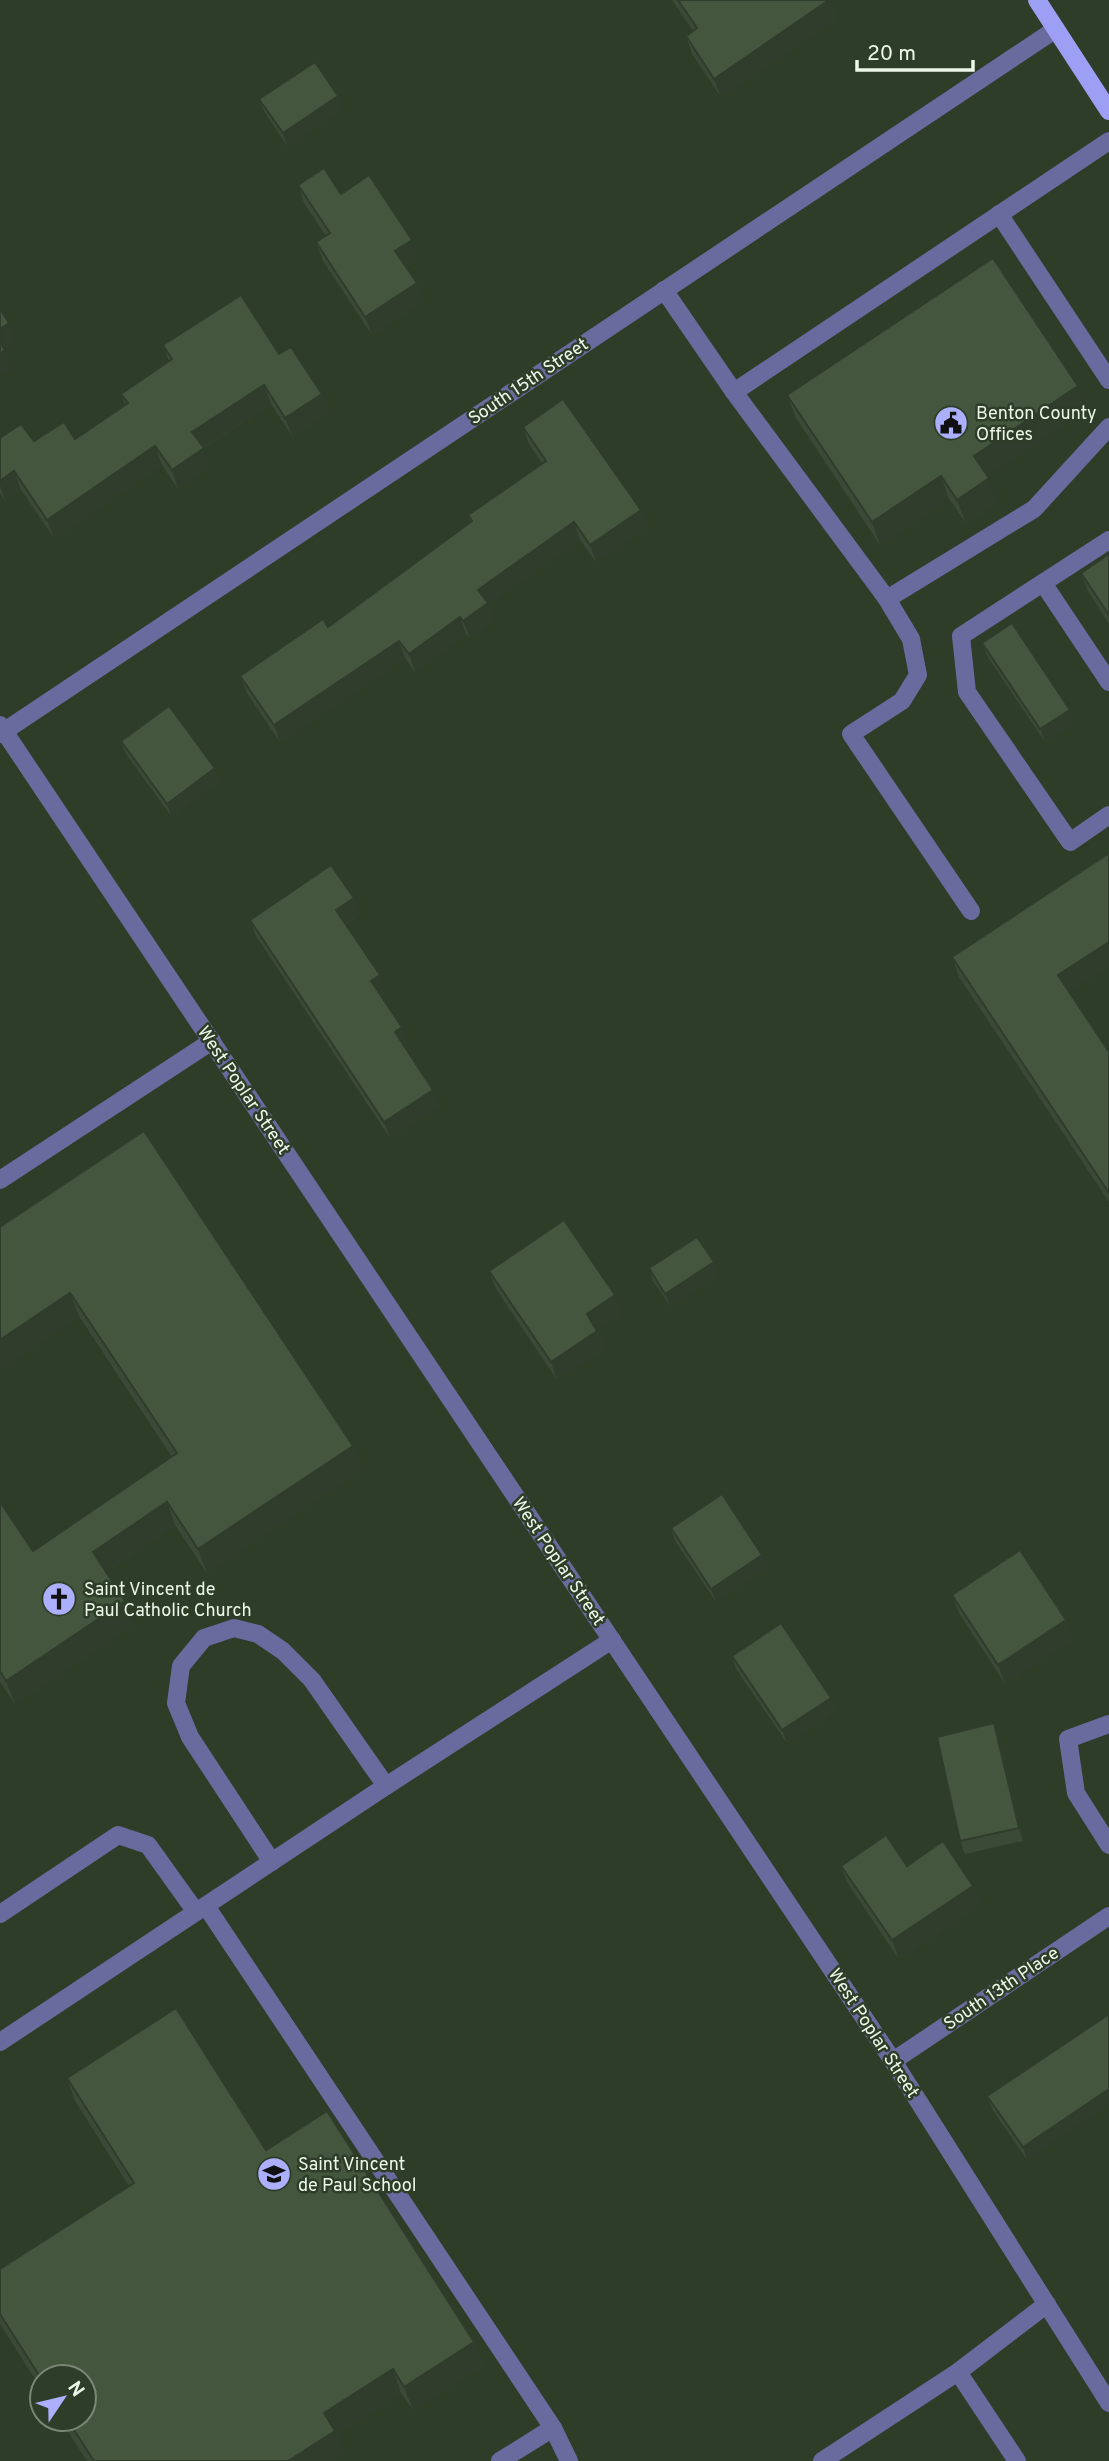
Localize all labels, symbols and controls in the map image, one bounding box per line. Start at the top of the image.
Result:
scale bar [857,28,972,72]
text: 20 m [867,41,916,68]
street label: South 15th Street [464,334,593,431]
place label: Benton County Offices [976,403,1097,447]
public building icon: Benton County Offices [932,404,970,442]
street label: West Poplar Street [191,1022,294,1160]
street label: West Poplar Street [506,1493,609,1631]
place label: Saint Vincent de Paul Catholic Church [84,1579,252,1623]
church icon: Saint Vincent de Paul Catholic Church [40,1580,78,1618]
street label: South 13th Place [940,1942,1064,2036]
street label: West Poplar Street [822,1965,923,2103]
place label: Saint Vincent de Paul School [298,2154,417,2198]
school or university icon: Saint Vincent de Paul School [255,2155,293,2193]
north arrow [28,2363,98,2433]
text: N [62,2377,89,2402]

